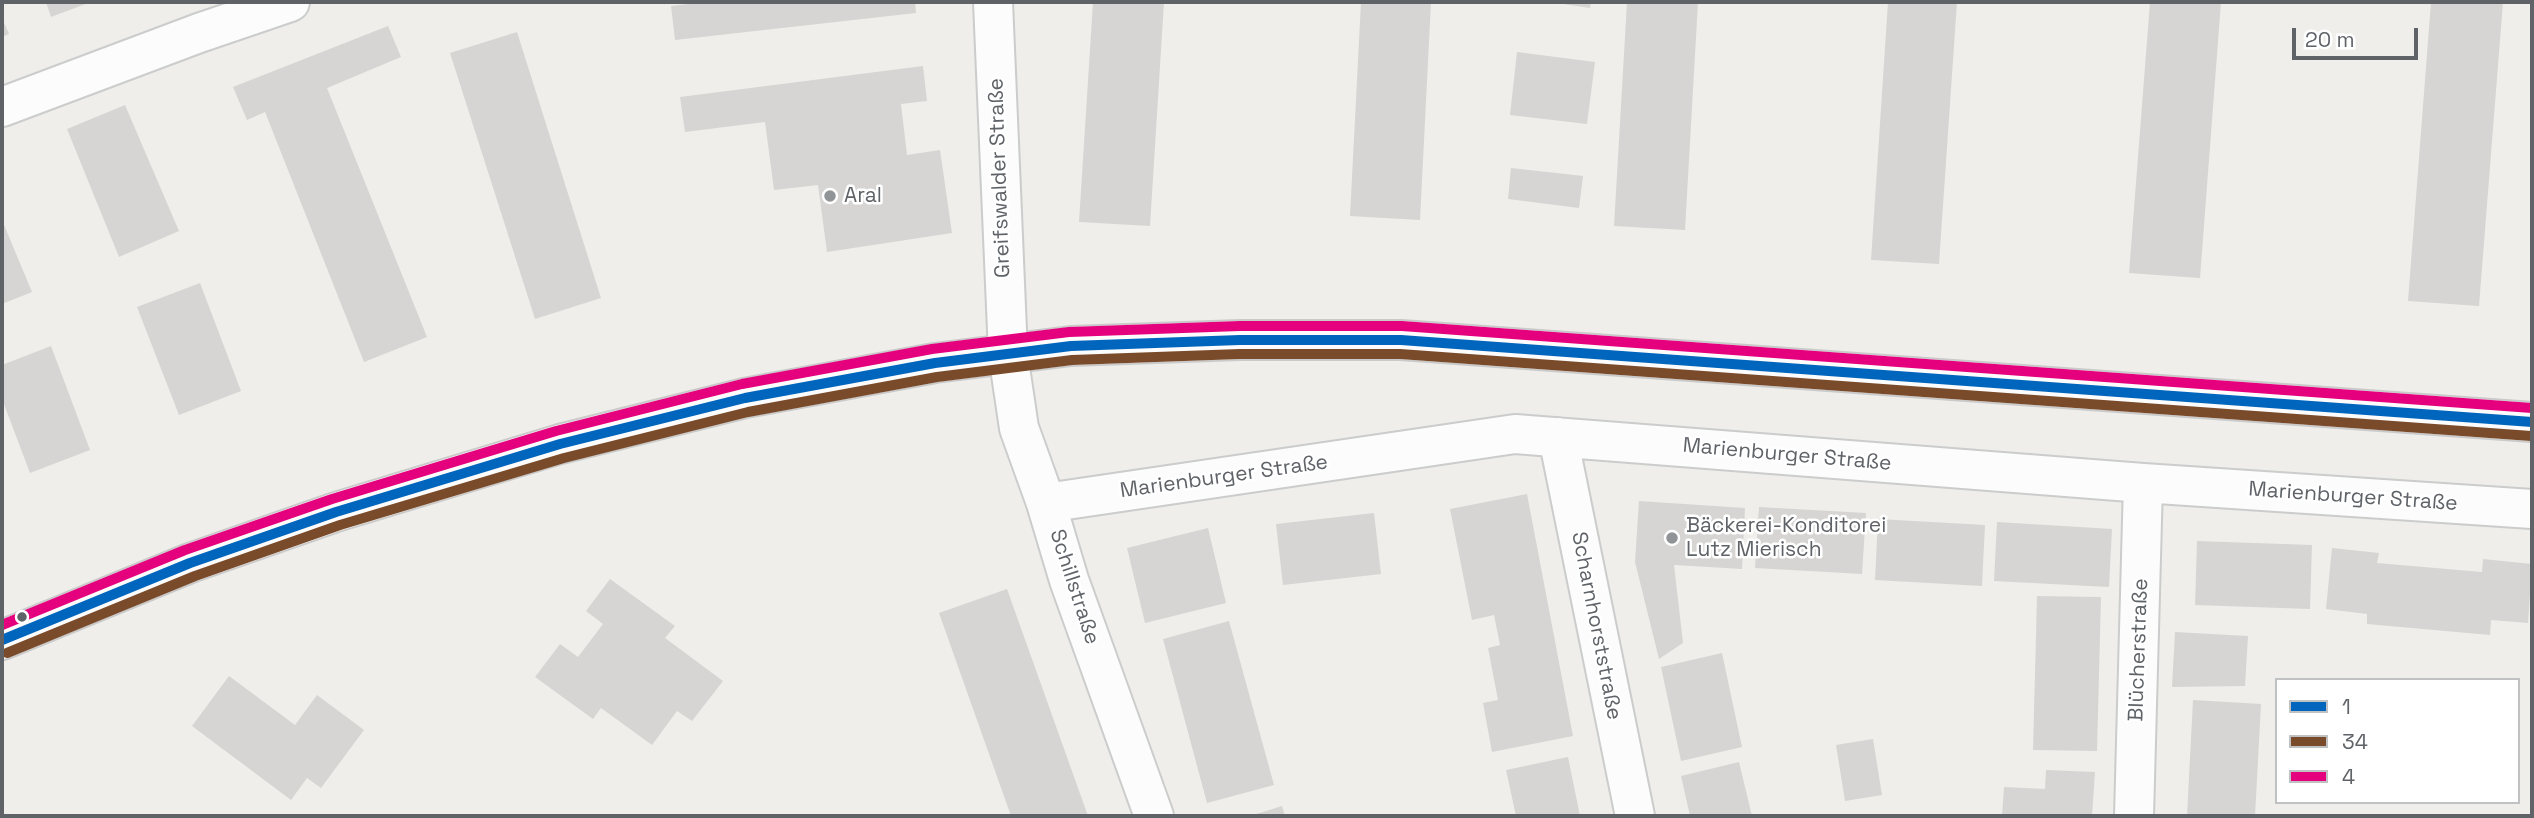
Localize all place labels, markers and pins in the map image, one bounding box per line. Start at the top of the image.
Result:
place label: Aral [844,183,882,209]
marker: Aral [822,188,838,204]
place label: Bäckerei-Konditorei Lutz Mierisch [1686,513,1886,563]
marker: Bäckerei-Konditorei Lutz Mierisch [1664,530,1680,546]
unlabelled marker [15,610,29,624]

